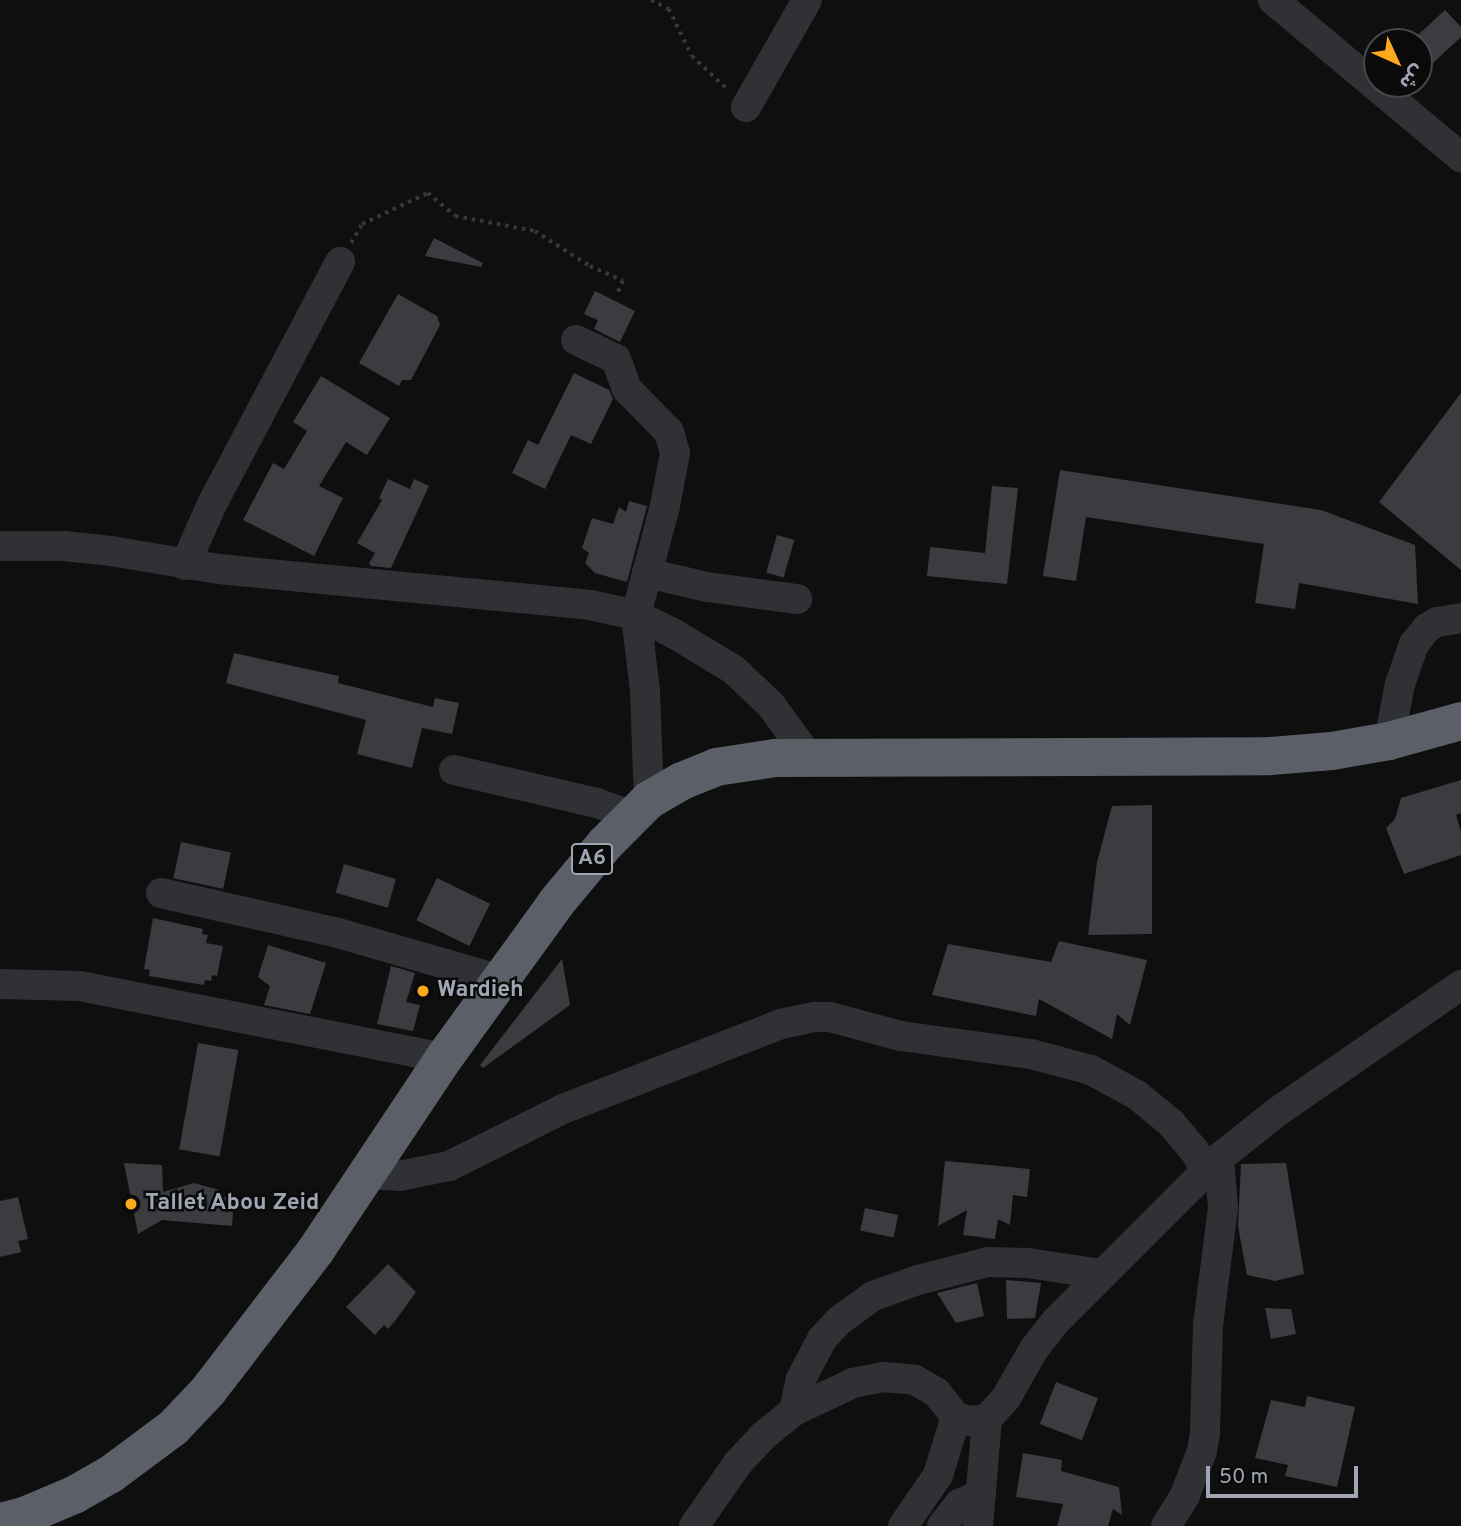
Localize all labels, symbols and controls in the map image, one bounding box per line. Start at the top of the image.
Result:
north arrow [1363,28,1433,98]
text: ش [1394,59,1429,94]
road number: A6 [571,842,613,876]
place label: Wardieh [437,977,524,1005]
marker: Wardieh [415,983,431,999]
place label: Tallet Abou Zeid [145,1190,320,1218]
marker: Tallet Abou Zeid [123,1196,139,1212]
scale bar [1209,1452,1361,1496]
text: 50 m [1219,1464,1268,1491]

